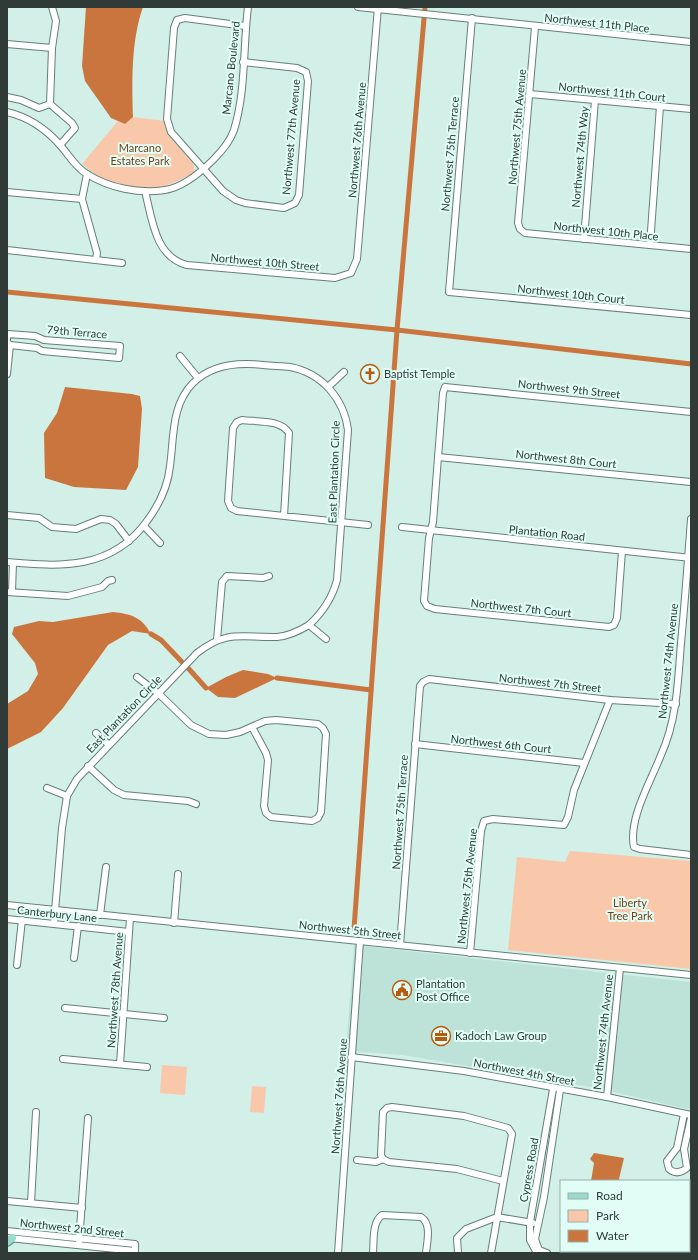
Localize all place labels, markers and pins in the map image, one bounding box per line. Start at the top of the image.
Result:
church icon: Baptist Temple [359,363,381,385]
place label: Baptist Temple [384,367,455,380]
place label: Plantation Post Office [416,977,470,1003]
public building icon: Plantation Post Office [391,979,413,1001]
office icon: Kadoch Law Group [430,1025,452,1047]
place label: Kadoch Law Group [455,1029,547,1042]

